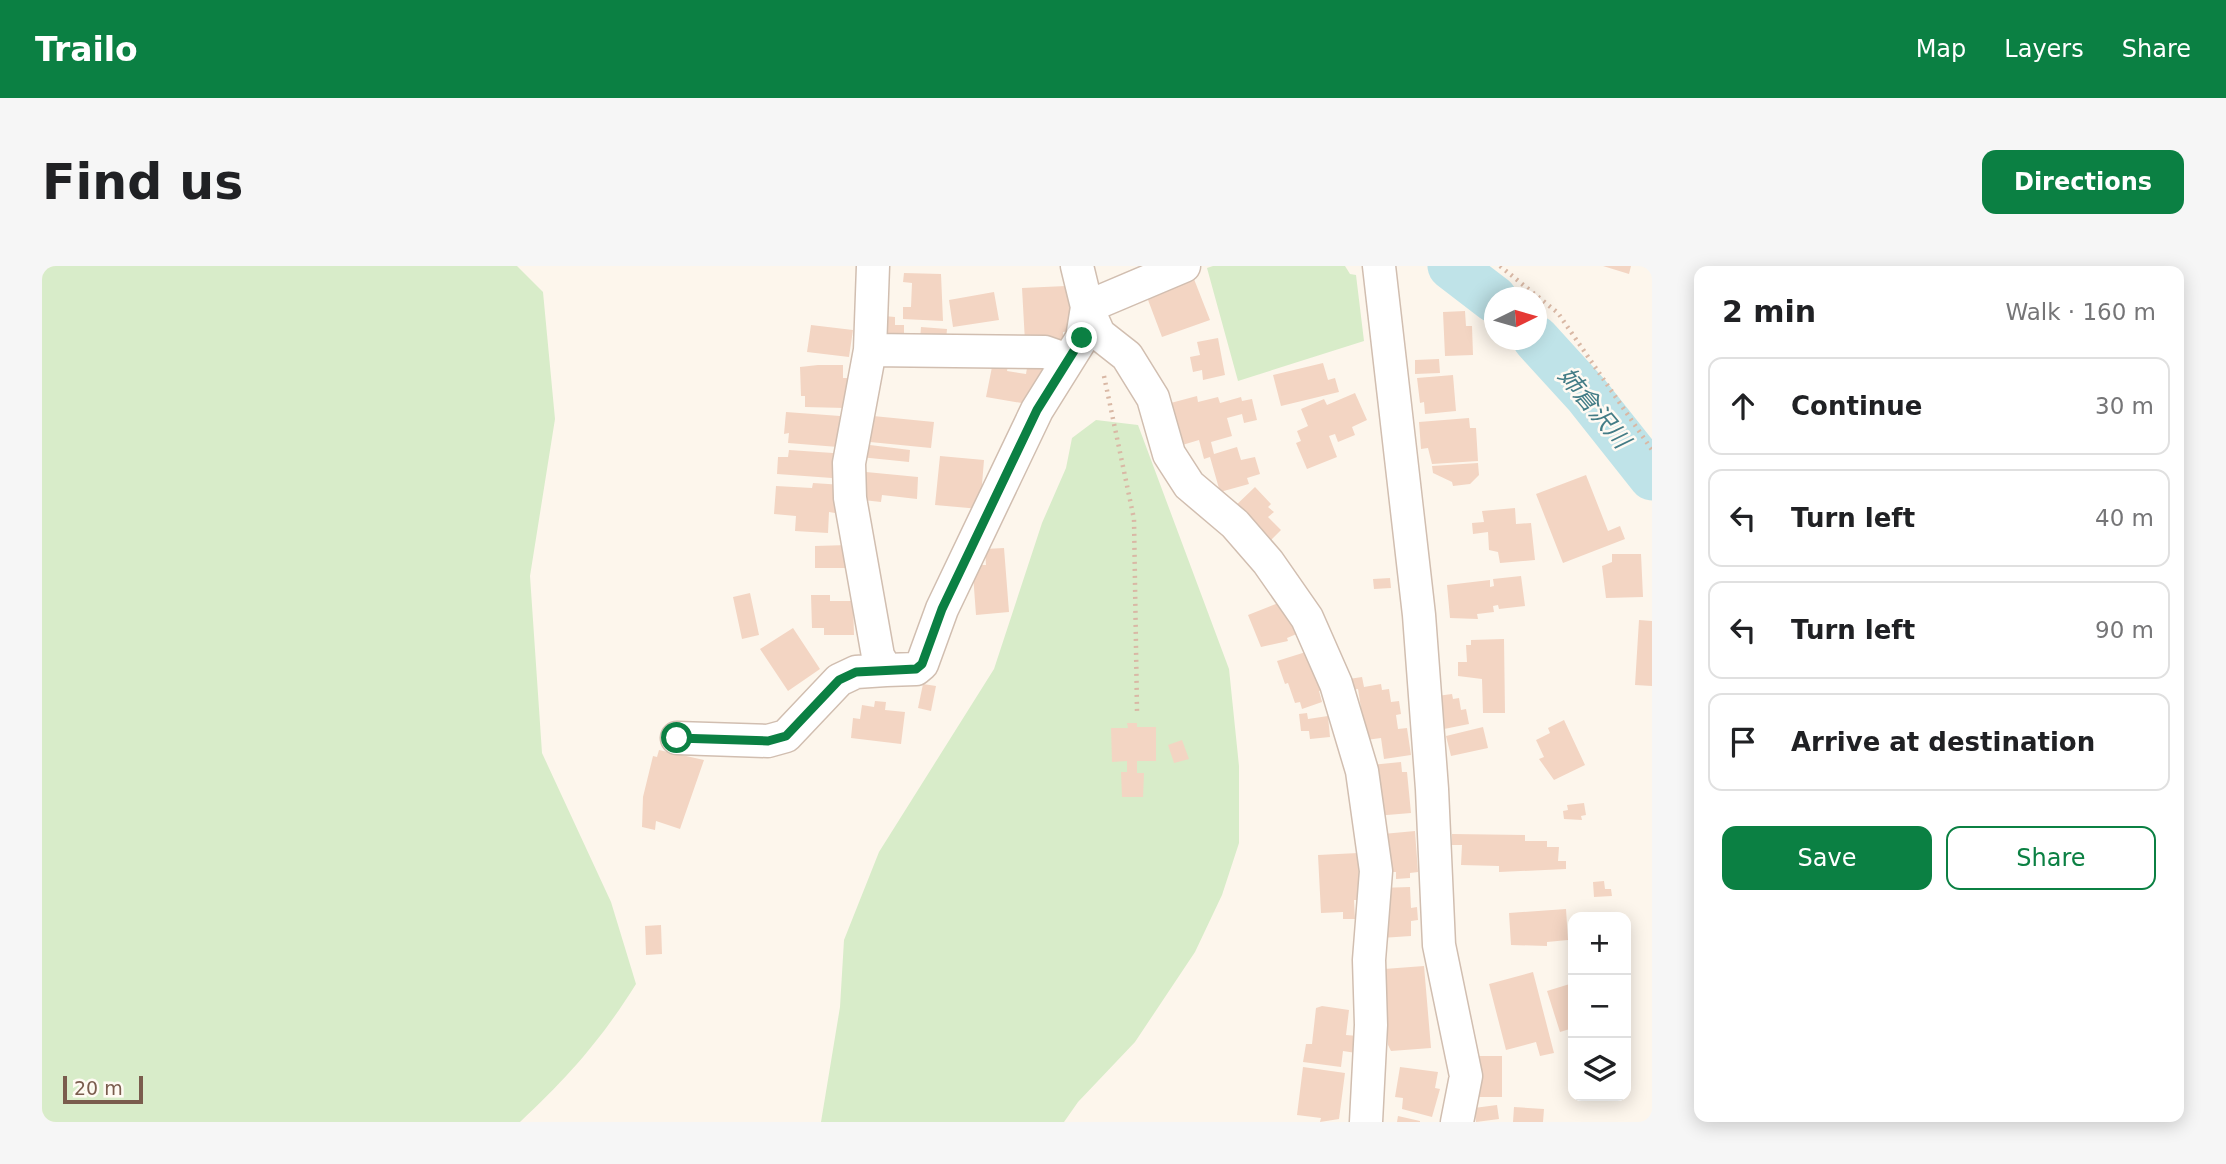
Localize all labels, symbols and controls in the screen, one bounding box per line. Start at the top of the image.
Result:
text: Trailo [35,30,138,69]
text: Map [1916,35,1966,63]
text: Layers [2004,35,2084,63]
text: Share [2122,35,2191,63]
button: Directions [1982,150,2184,214]
text: Find us [42,154,243,211]
north arrow [1484,287,1547,350]
text: 2 min [1722,294,1816,329]
text: Walk · 160 m [2005,299,2156,325]
route end [1066,322,1097,353]
water label: 姉倉沢川 [1552,362,1638,456]
icon: ahead [1724,387,1762,425]
text: Continue [1791,391,1922,421]
text: 30 m [2095,393,2154,419]
icon: left [1724,499,1762,537]
text: Turn left [1791,503,1915,533]
text: 40 m [2095,505,2154,531]
icon: left [1724,611,1762,649]
text: Turn left [1791,615,1915,645]
text: 90 m [2095,617,2154,643]
route start [661,722,692,753]
icon: arrive [1724,723,1762,761]
text: Arrive at destination [1791,727,2095,757]
button: Save [1722,826,1932,890]
button: Share [1946,826,2156,890]
map controls [1568,912,1631,1101]
button: + [1568,912,1631,975]
button: − [1568,975,1631,1038]
button: layers [1568,1038,1631,1101]
scale bar [63,1073,144,1105]
text: 20 m [74,1077,123,1099]

